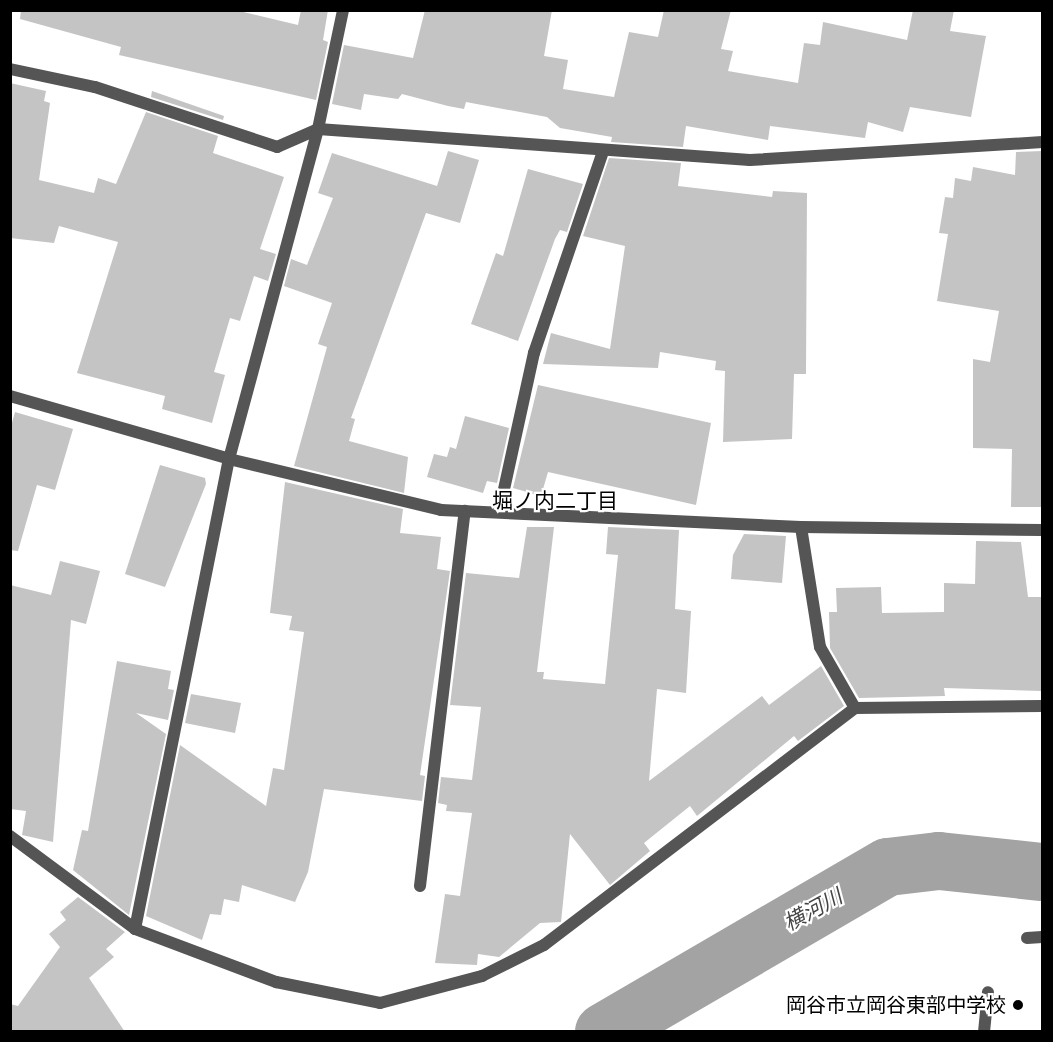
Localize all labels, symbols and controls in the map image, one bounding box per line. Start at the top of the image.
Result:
district label: 堀ノ内二丁目 [492,488,618,514]
water label: 横河川 [779,884,847,936]
place label: 岡谷市立岡谷東部中学校 [786,993,1006,1017]
marker: 岡谷市立岡谷東部中学校 [1011,998,1025,1012]

